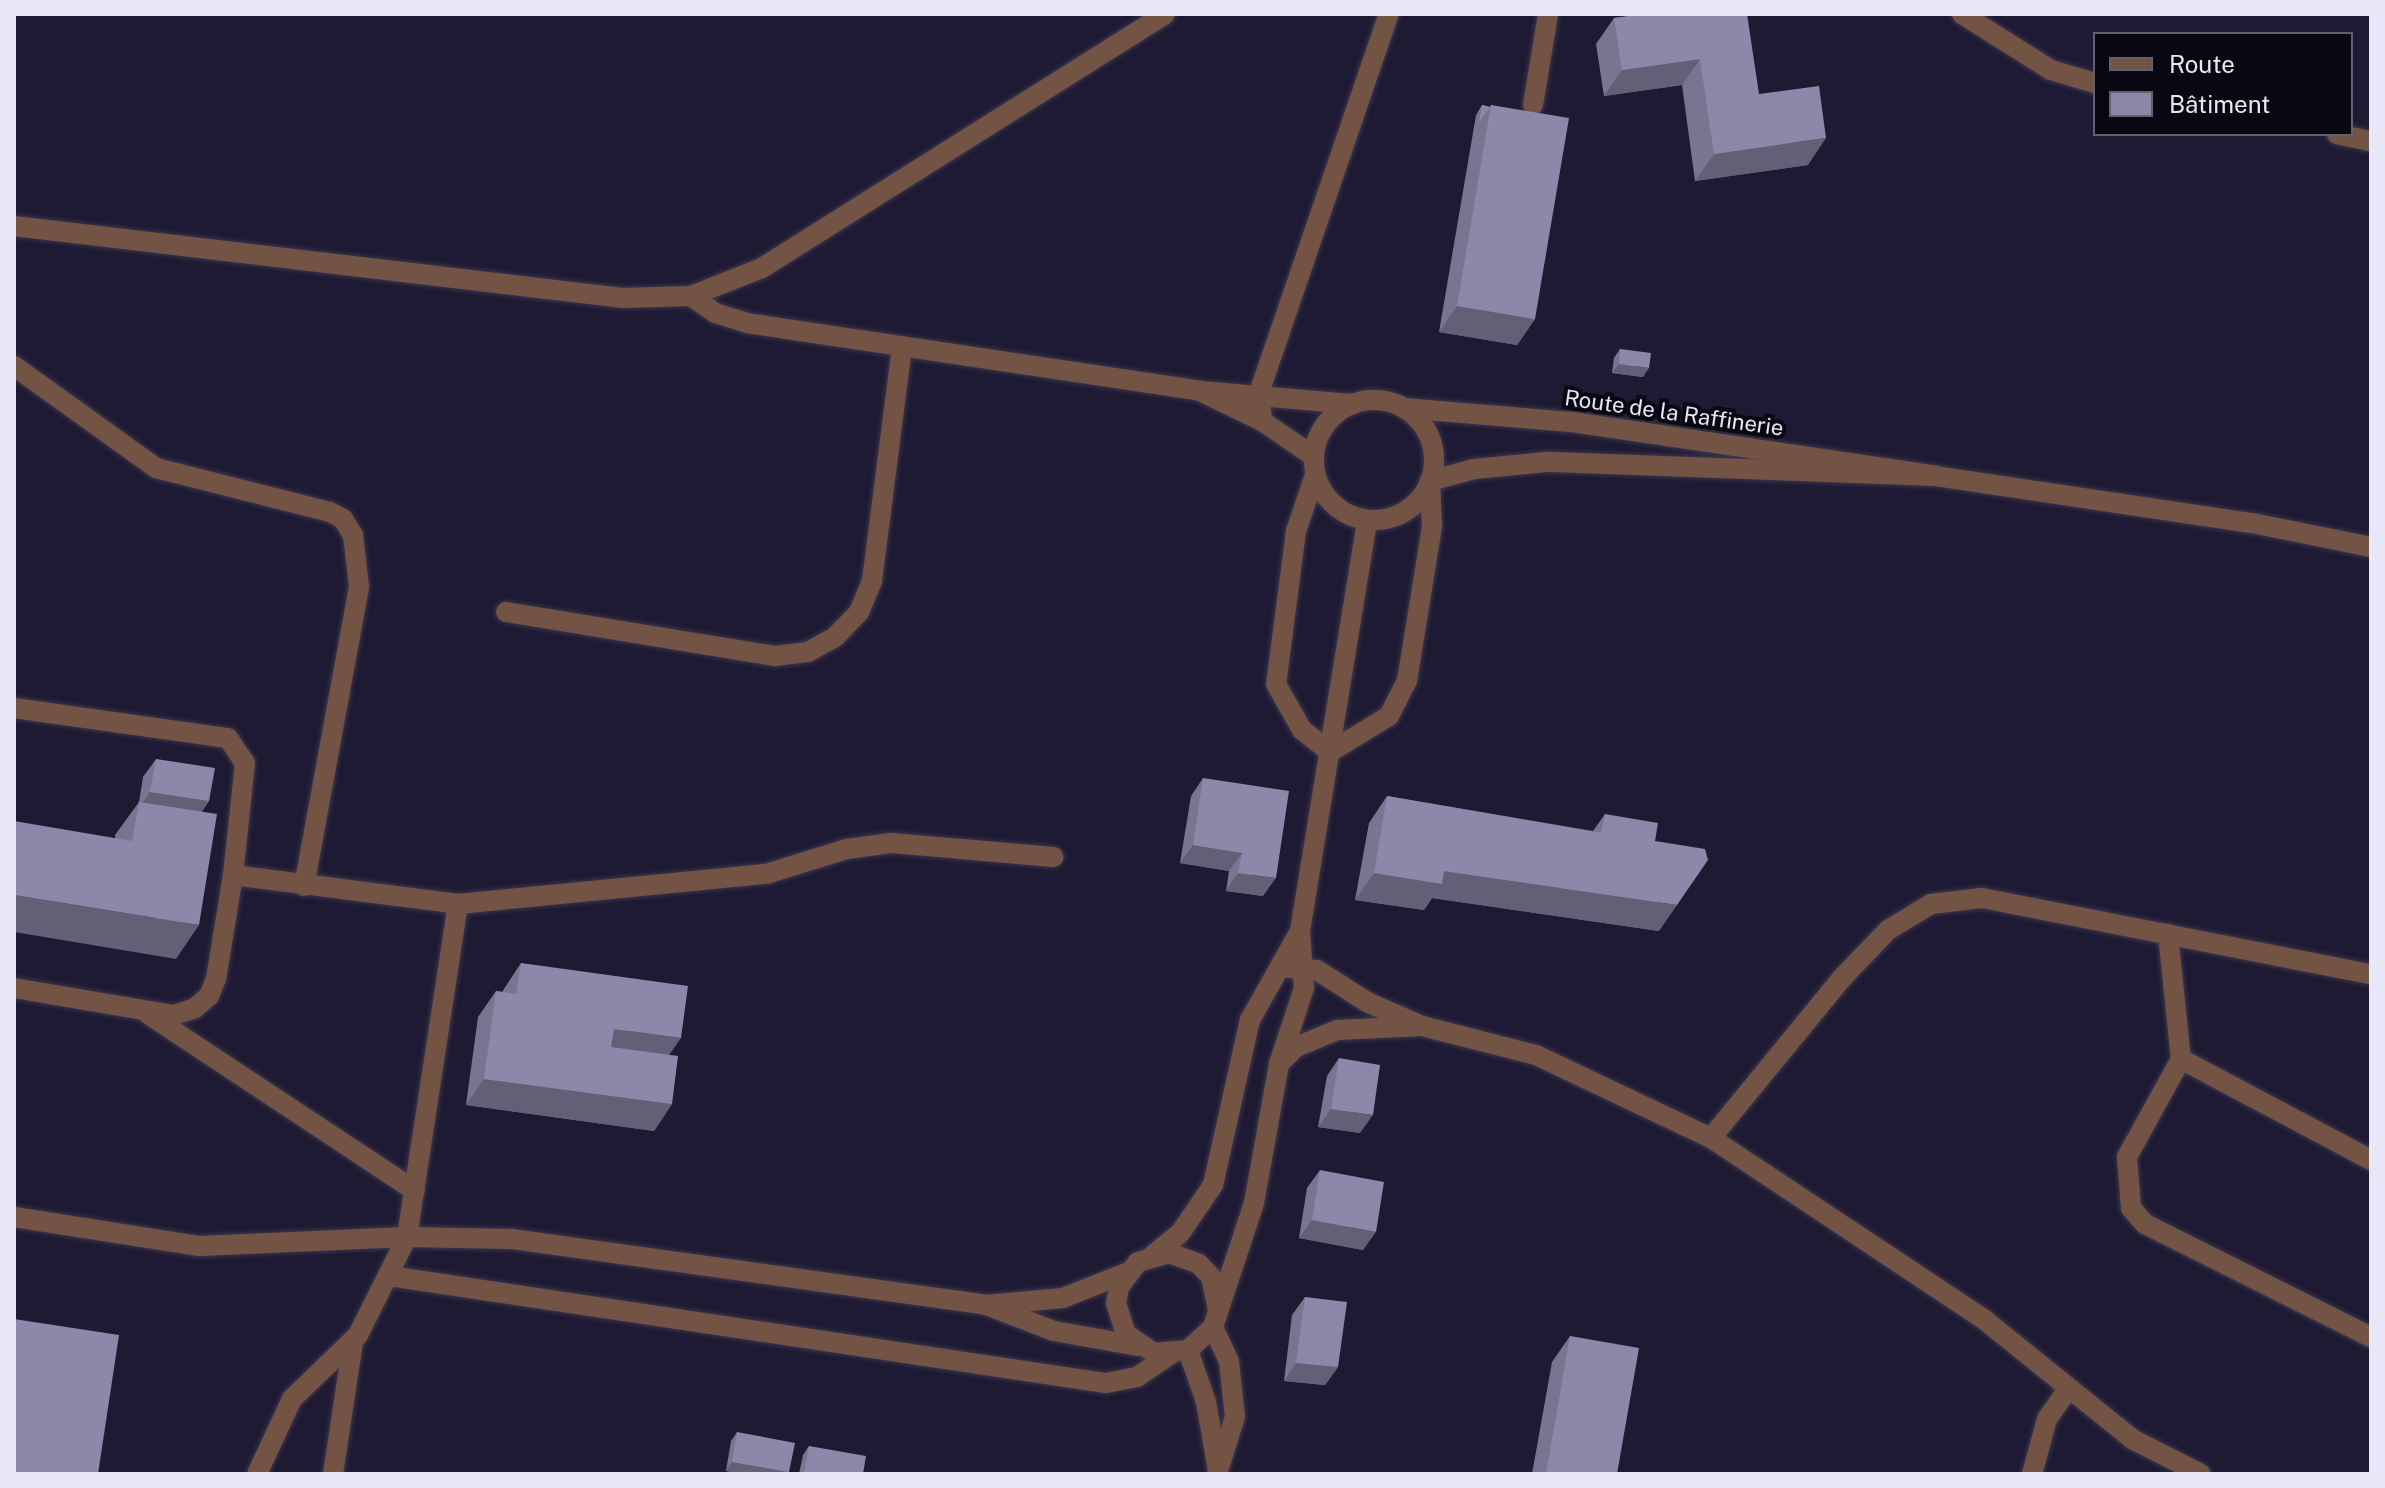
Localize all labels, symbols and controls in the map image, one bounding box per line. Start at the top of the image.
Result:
legend [2093,32,2353,136]
text: Route [2169,50,2235,78]
text: Bâtiment [2169,90,2270,118]
street label: Route de la Raffinerie [1563,385,1785,441]

